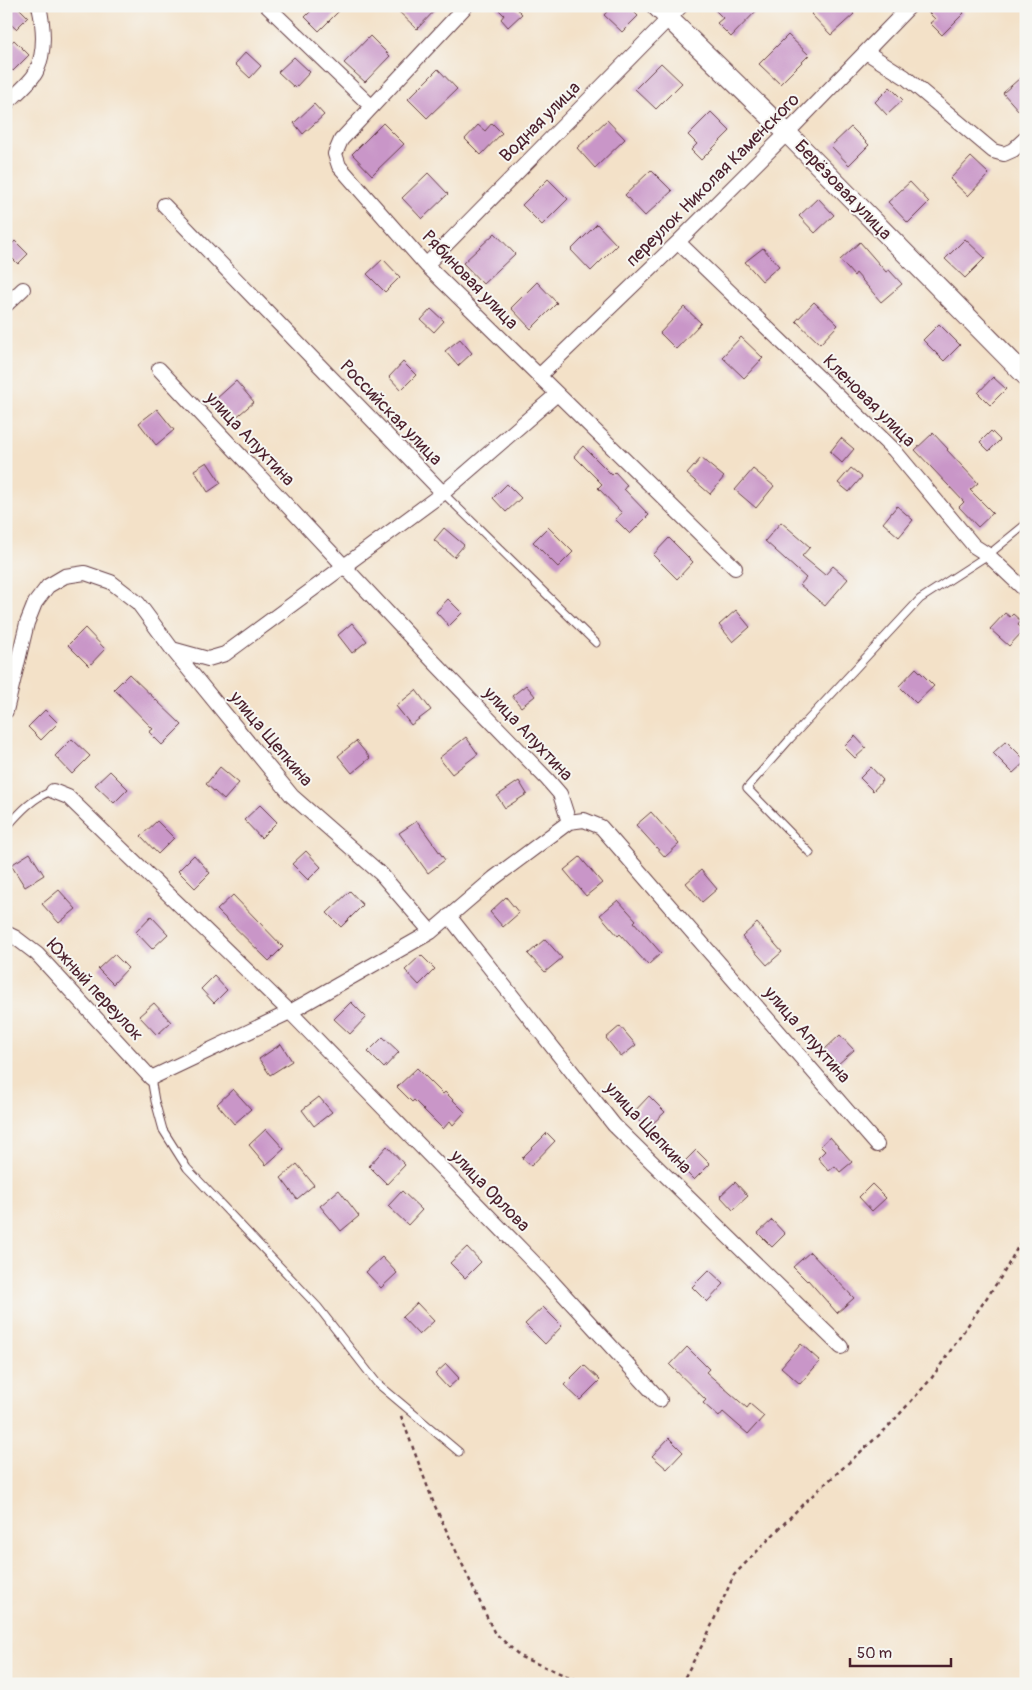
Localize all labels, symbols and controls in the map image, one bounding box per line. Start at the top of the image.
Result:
street label: Водная улица [495,77,585,167]
street label: переулок Николая Каменского [621,88,805,272]
street label: Берёзовая улица [789,135,897,245]
street label: Рябиновая улица [417,226,523,334]
street label: Кленовая улица [818,350,920,452]
street label: Российская улица [335,356,447,470]
street label: улица Апухтина [200,386,300,491]
street label: улица Апухтина [478,681,578,786]
street label: улица Щепкина [224,686,318,791]
street label: Южный переулок [42,934,148,1046]
street label: улица Апухтина [758,981,855,1088]
street label: улица Щепкина [599,1076,696,1179]
street label: улица Орлова [445,1145,535,1237]
scale bar [850,1635,951,1667]
text: 50 m [857,1644,892,1663]

